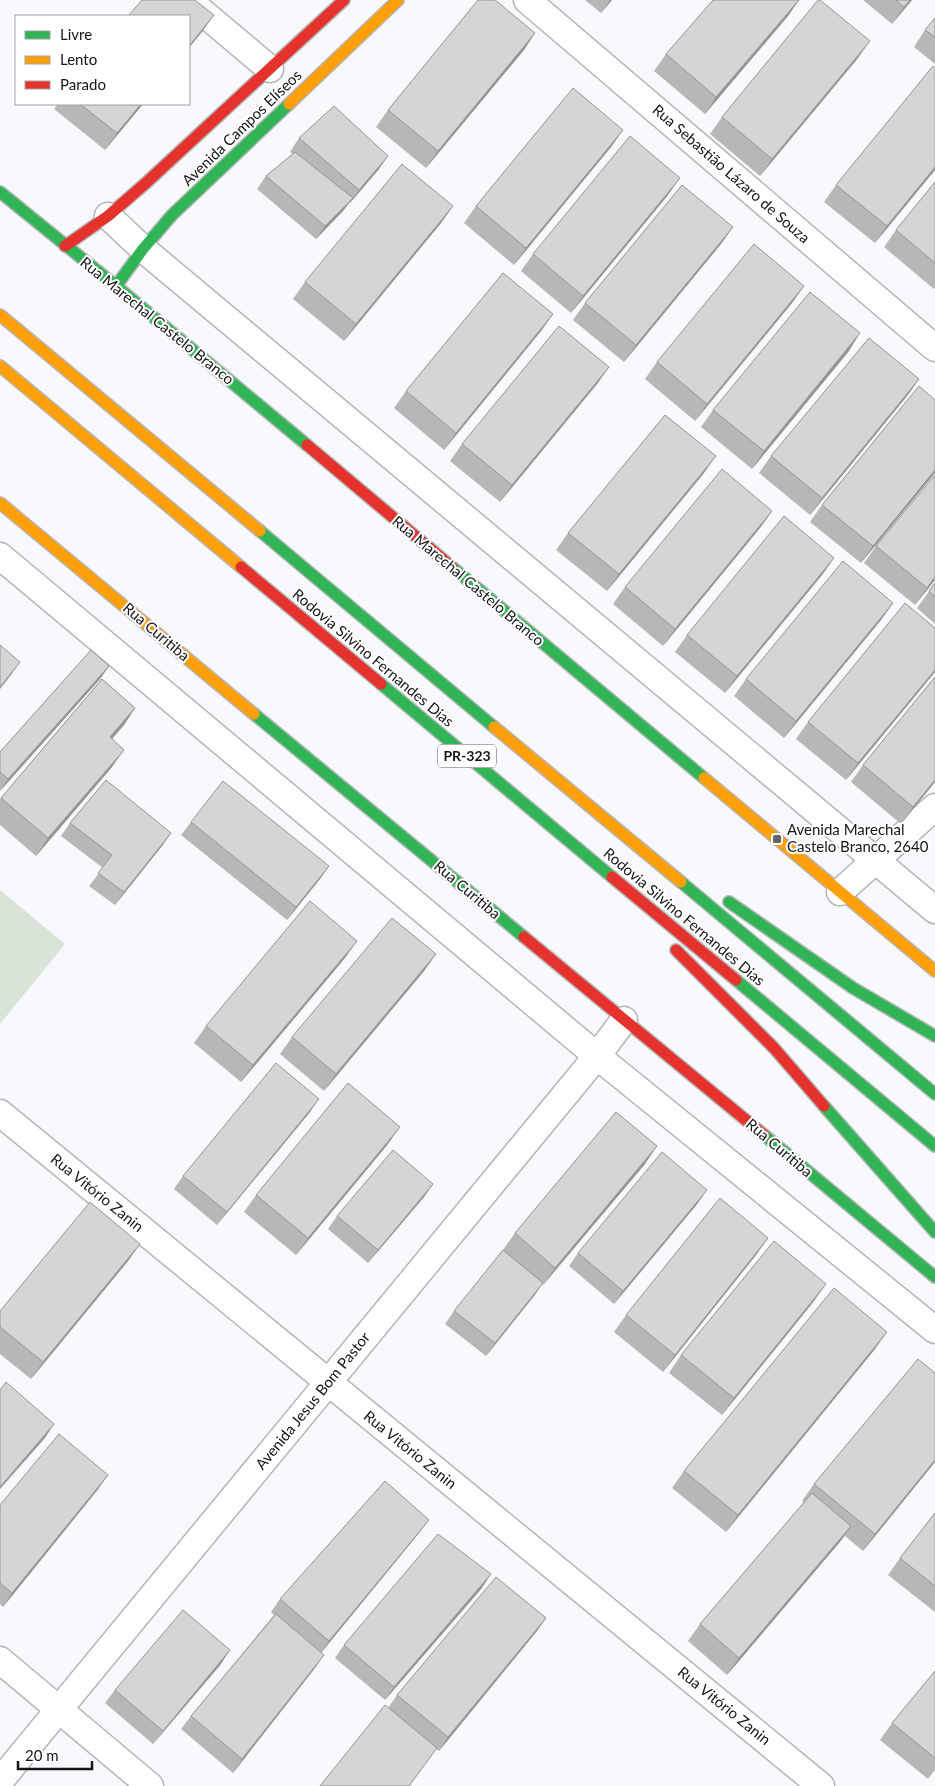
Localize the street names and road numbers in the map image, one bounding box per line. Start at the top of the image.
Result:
street label: Avenida Campos Elíseos [178,66,305,189]
street label: Rua Sebastião Lázaro de Souza [649,100,814,246]
street label: Rua Marechal Castelo Branco [77,253,238,388]
street label: Rua Marechal Castelo Branco [389,511,548,649]
street label: Rodovia Silvino Fernandes Dias [289,584,458,730]
street label: Rua Curitiba [120,598,194,664]
road number: PR-323 [438,744,496,768]
street label: Rodovia Silvino Fernandes Dias [600,843,769,989]
street label: Rua Curitiba [431,856,505,922]
street label: Rua Curitiba [743,1114,817,1180]
street label: Rua Vitório Zanin [48,1149,148,1235]
street label: Avenida Jesus Bom Pastor [251,1328,374,1473]
street label: Rua Vitório Zanin [361,1406,461,1492]
street label: Rua Vitório Zanin [675,1662,775,1748]

